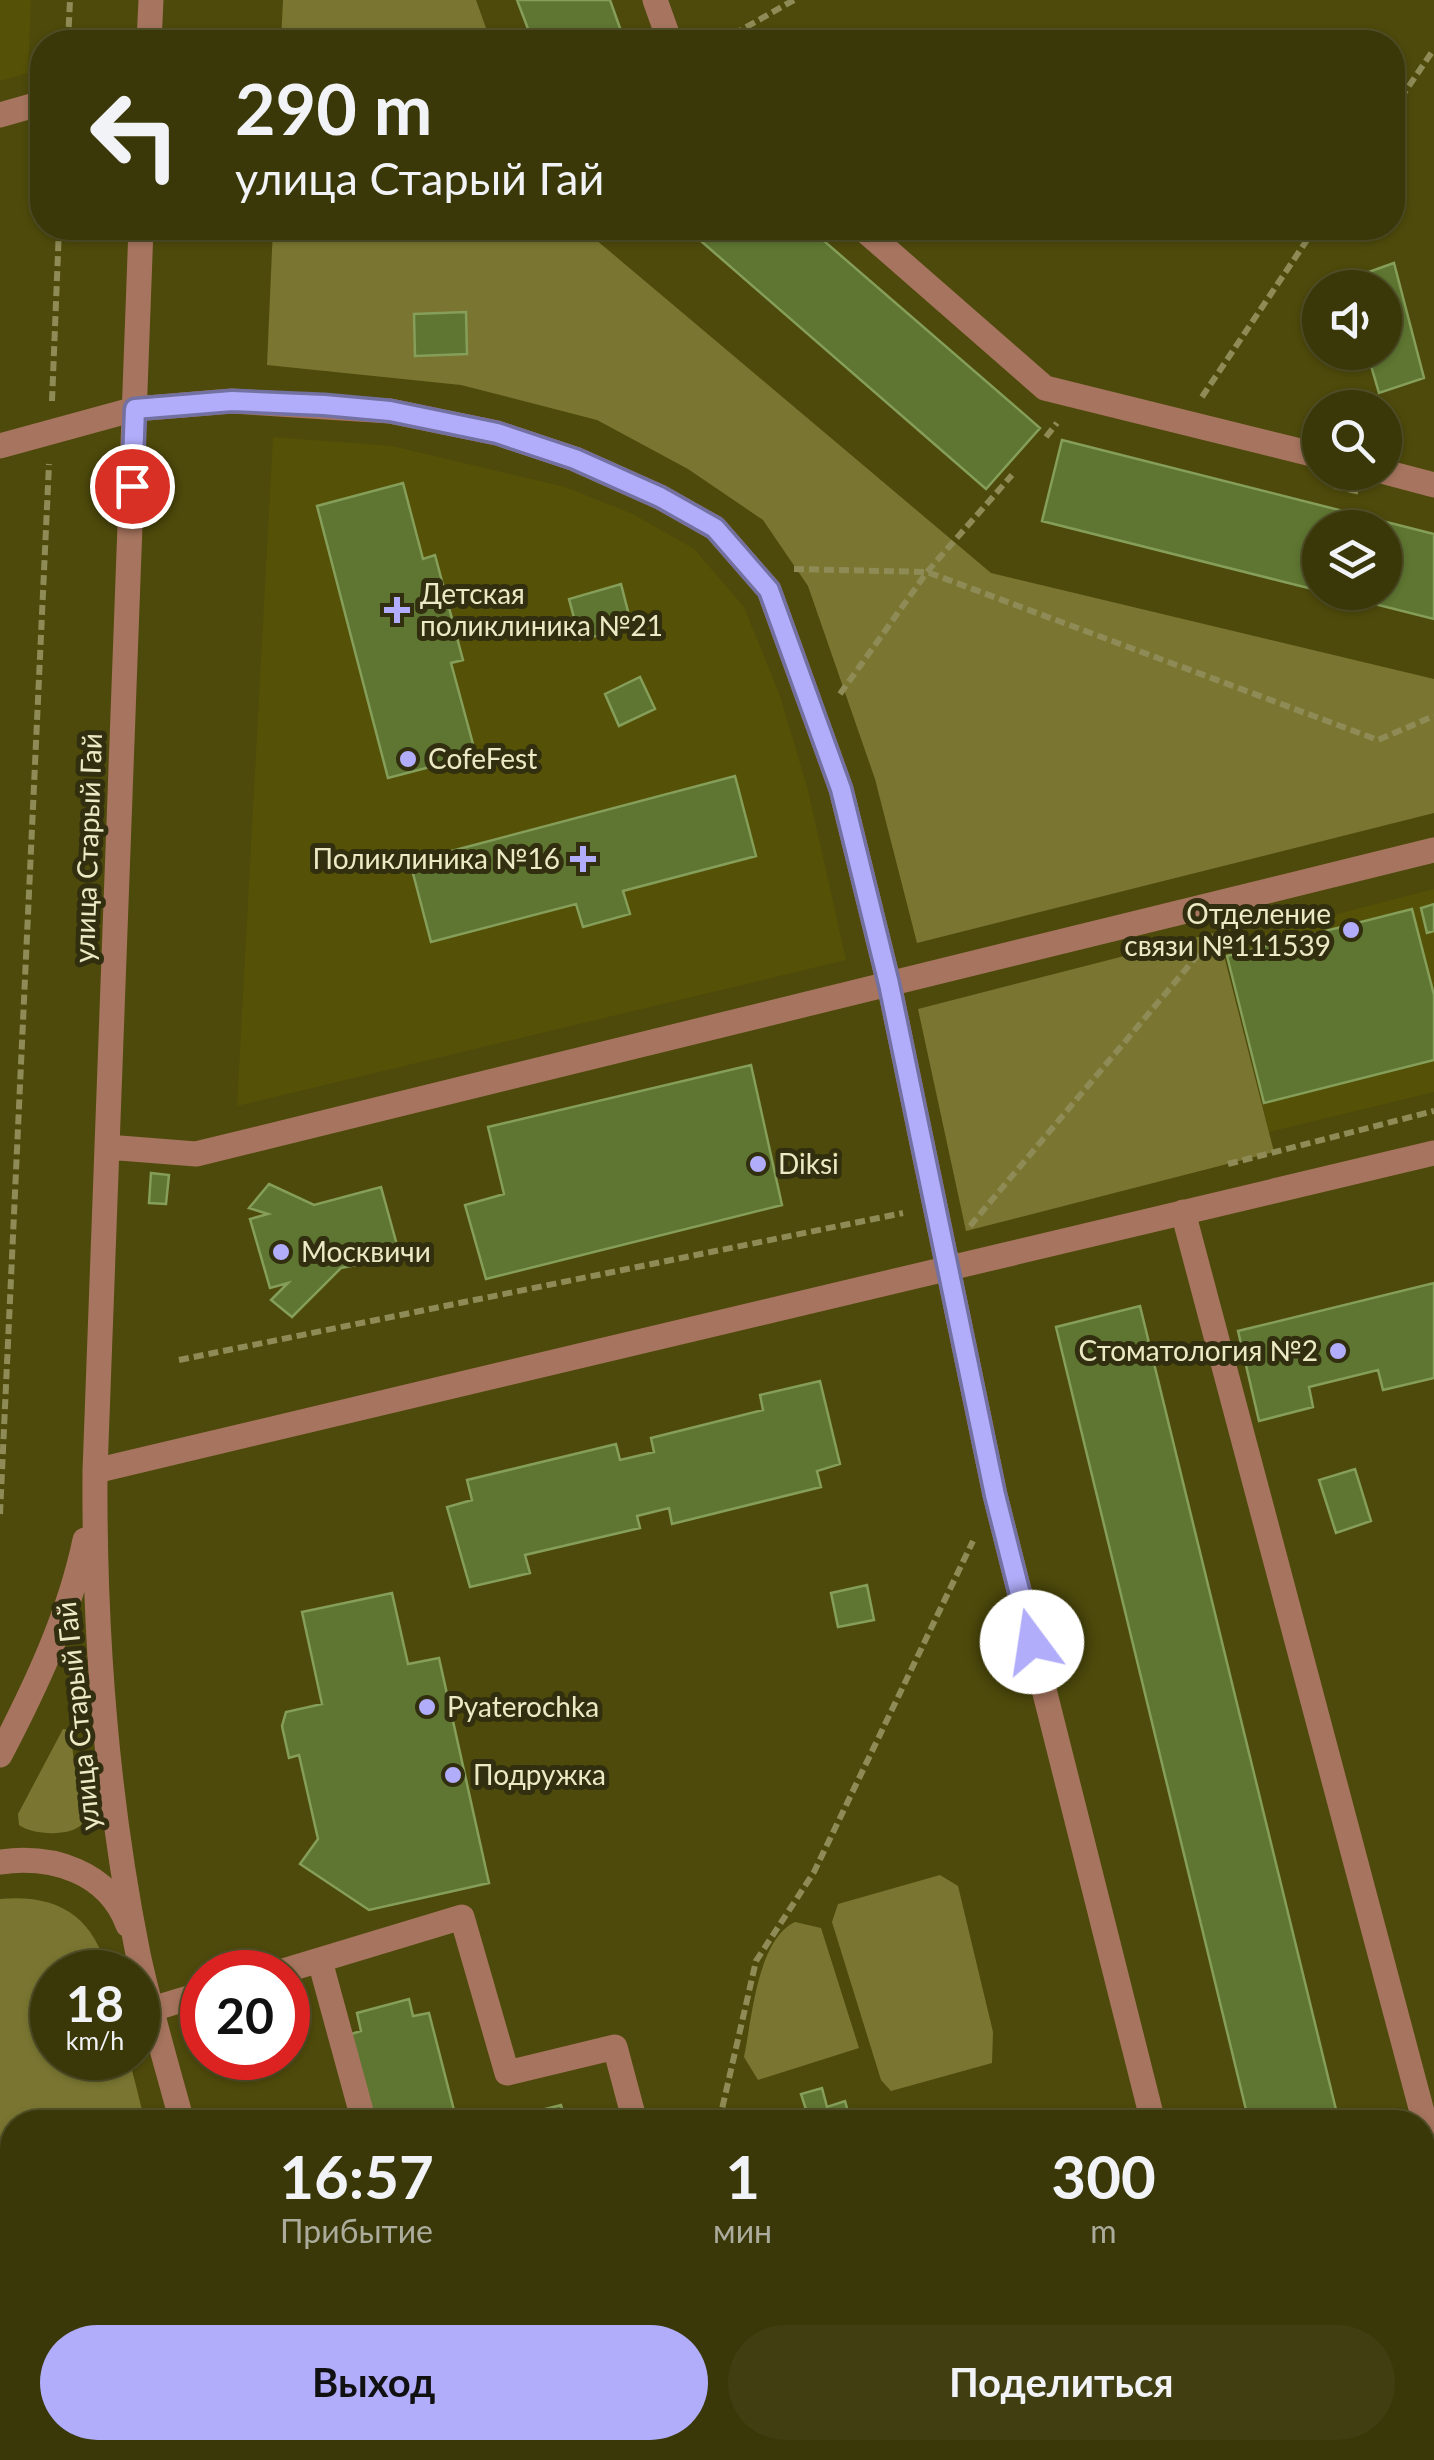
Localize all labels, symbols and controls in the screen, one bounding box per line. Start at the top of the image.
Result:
text: 290 m [235,66,432,150]
icon: left [70,70,200,200]
text: улица Старый Гай [235,151,604,205]
map controls [1302,270,1402,610]
button: sound [1302,270,1402,370]
button: search [1302,390,1402,490]
pin [90,444,175,529]
icon: arrive [105,459,160,514]
button: layers [1302,510,1402,610]
place label: Детская поликлиника №21 [420,576,663,642]
marker: Детская поликлиника №21 [384,597,410,623]
street label: улица Старый Гай [66,733,108,963]
place label: CofeFest [428,741,537,775]
marker: CofeFest [397,748,419,770]
place label: Поликлиника №16 [313,841,560,875]
marker: Поликлиника №16 [570,846,596,872]
place label: Отделение связи №111539 [1124,896,1331,962]
marker: Отделение связи №111539 [1340,919,1362,941]
place label: Diksi [778,1146,839,1180]
marker: Diksi [747,1153,769,1175]
place label: Москвичи [301,1234,431,1268]
marker: Москвичи [270,1241,292,1263]
place label: Стоматология №2 [1079,1333,1318,1367]
marker: Стоматология №2 [1327,1340,1349,1362]
position arrow [980,1590,1084,1694]
street label: улица Старый Гай [48,1600,106,1832]
place label: Pyaterochka [447,1689,599,1723]
marker: Pyaterochka [416,1696,438,1718]
place label: Подружка [473,1757,606,1791]
marker: Подружка [442,1764,464,1786]
speed limit sign: 20 [180,1950,310,2080]
text: 18 [66,1973,124,2033]
text: km/h [66,2025,124,2055]
text: 16:57 [279,2140,434,2212]
text: 1 [725,2140,760,2212]
text: 300 [1051,2140,1156,2212]
text: Прибытие [280,2211,433,2250]
text: мин [713,2211,772,2250]
text: m [1090,2211,1117,2250]
button: Выход [40,2325,708,2440]
button: Поделиться [728,2325,1395,2440]

